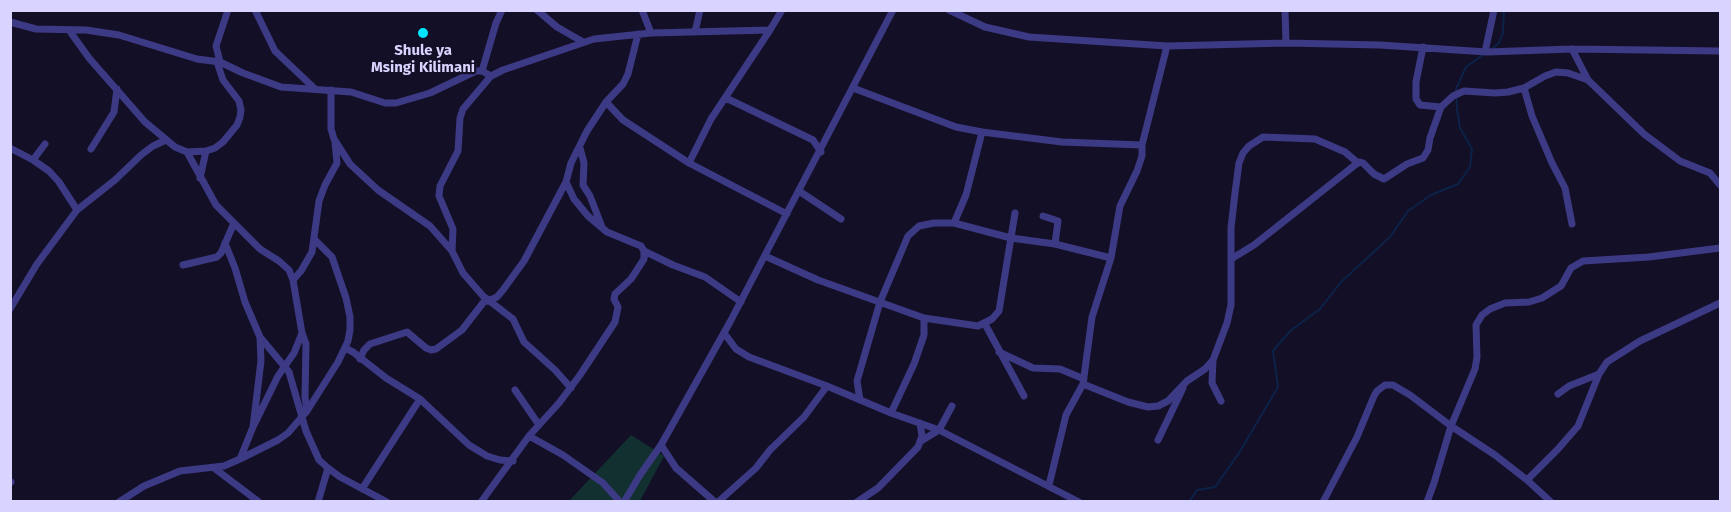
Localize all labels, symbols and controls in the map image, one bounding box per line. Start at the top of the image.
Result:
marker: Shule ya Msingi Kilimani [416,26,430,40]
place label: Shule ya Msingi Kilimani [371,42,475,77]

